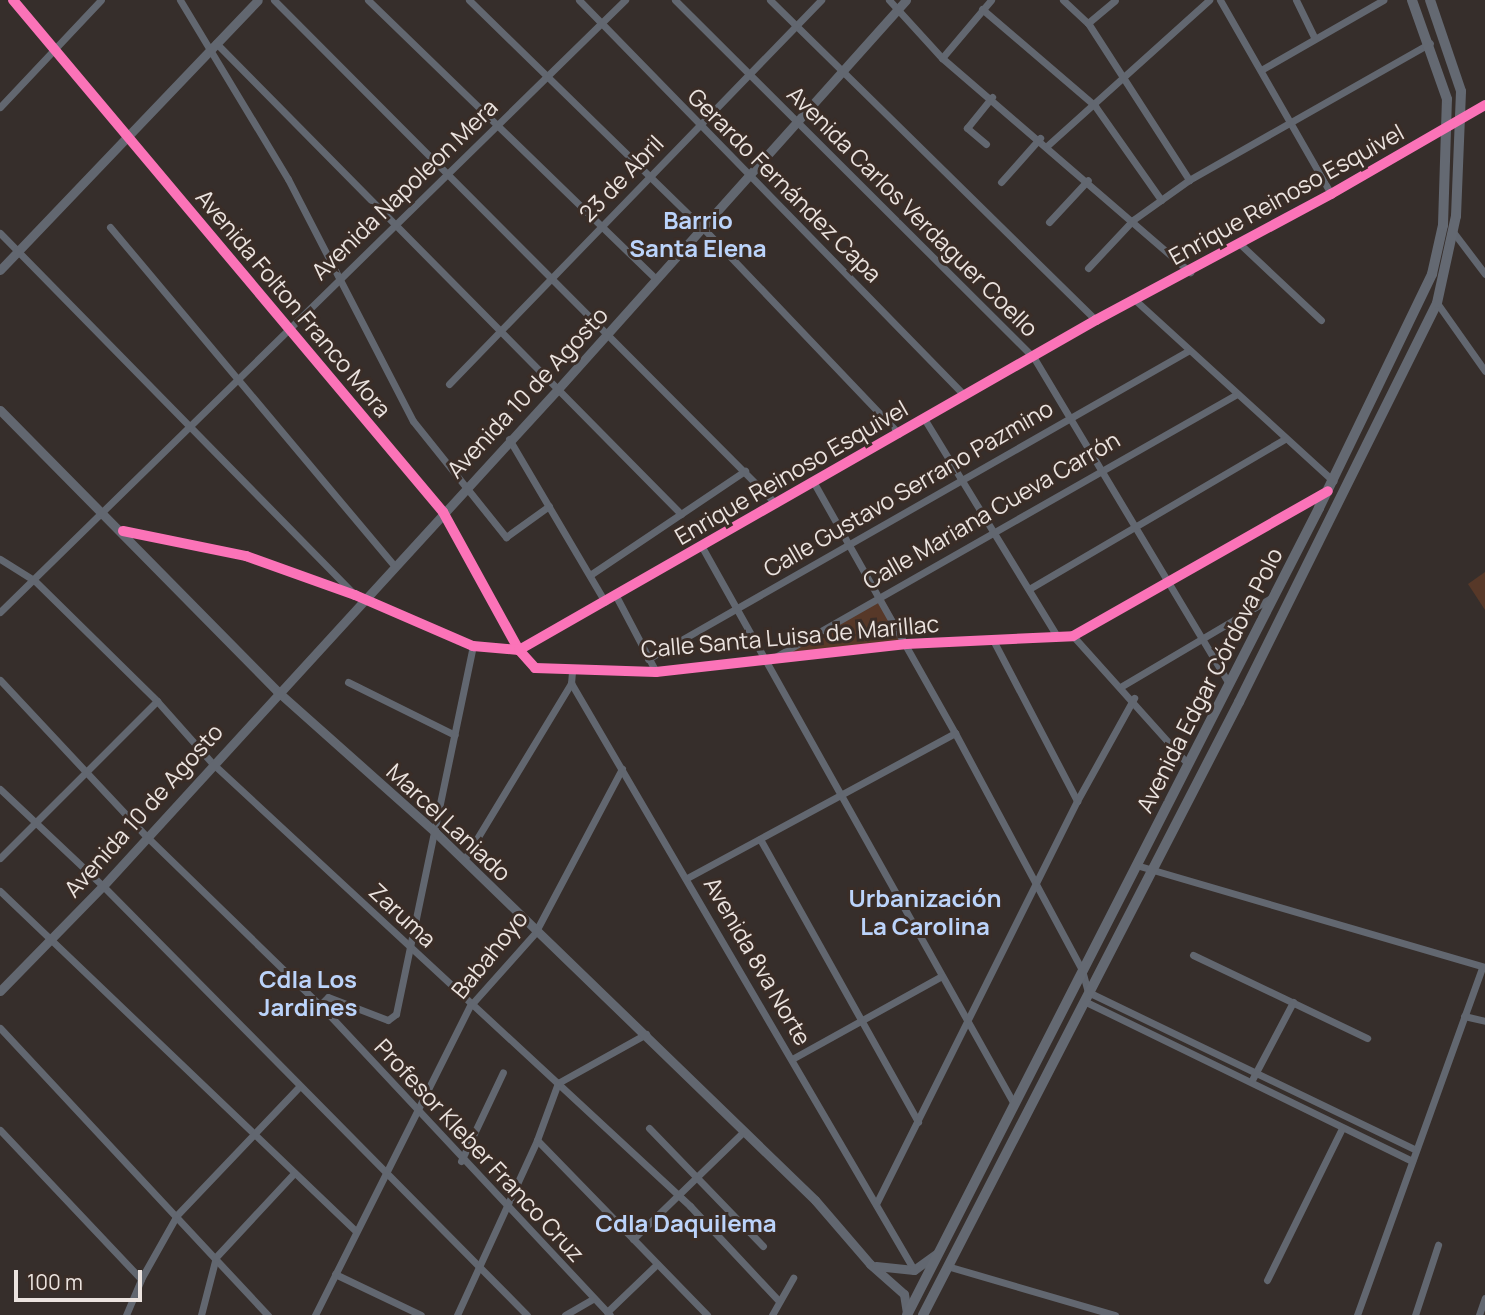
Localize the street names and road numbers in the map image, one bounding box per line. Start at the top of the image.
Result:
street label: Avenida Carlos Verdaguer Coello [782,80,1044,342]
street label: Gerardo Fernández Capa [682,82,888,288]
street label: Avenida Napoleon Mera [305,93,503,285]
street label: Enrique Reinoso Esquivel [1164,118,1408,270]
street label: 23 de Abril [573,129,669,227]
street label: Avenida Folton Franco Mora [191,184,397,422]
street label: Avenida 10 de Agosto [441,301,613,483]
street label: Enrique Reinoso Esquivel [670,394,912,550]
street label: Calle Gustavo Serrano Pazmino [758,394,1058,582]
street label: Calle Mariana Cueva Carrón [858,425,1124,595]
street label: Avenida Edgar Córdova Polo [1130,543,1288,817]
street label: Calle Santa Luisa de Marillac [640,609,940,663]
street label: Avenida 10 de Agosto [58,718,228,902]
street label: Marcel Laniado [381,758,517,886]
street label: Avenida 8va Norte [699,872,817,1050]
street label: Zaruma [364,877,442,953]
street label: Babahoyo [445,904,533,1004]
street label: Profesor Kleber Franco Cruz [369,1033,591,1267]

